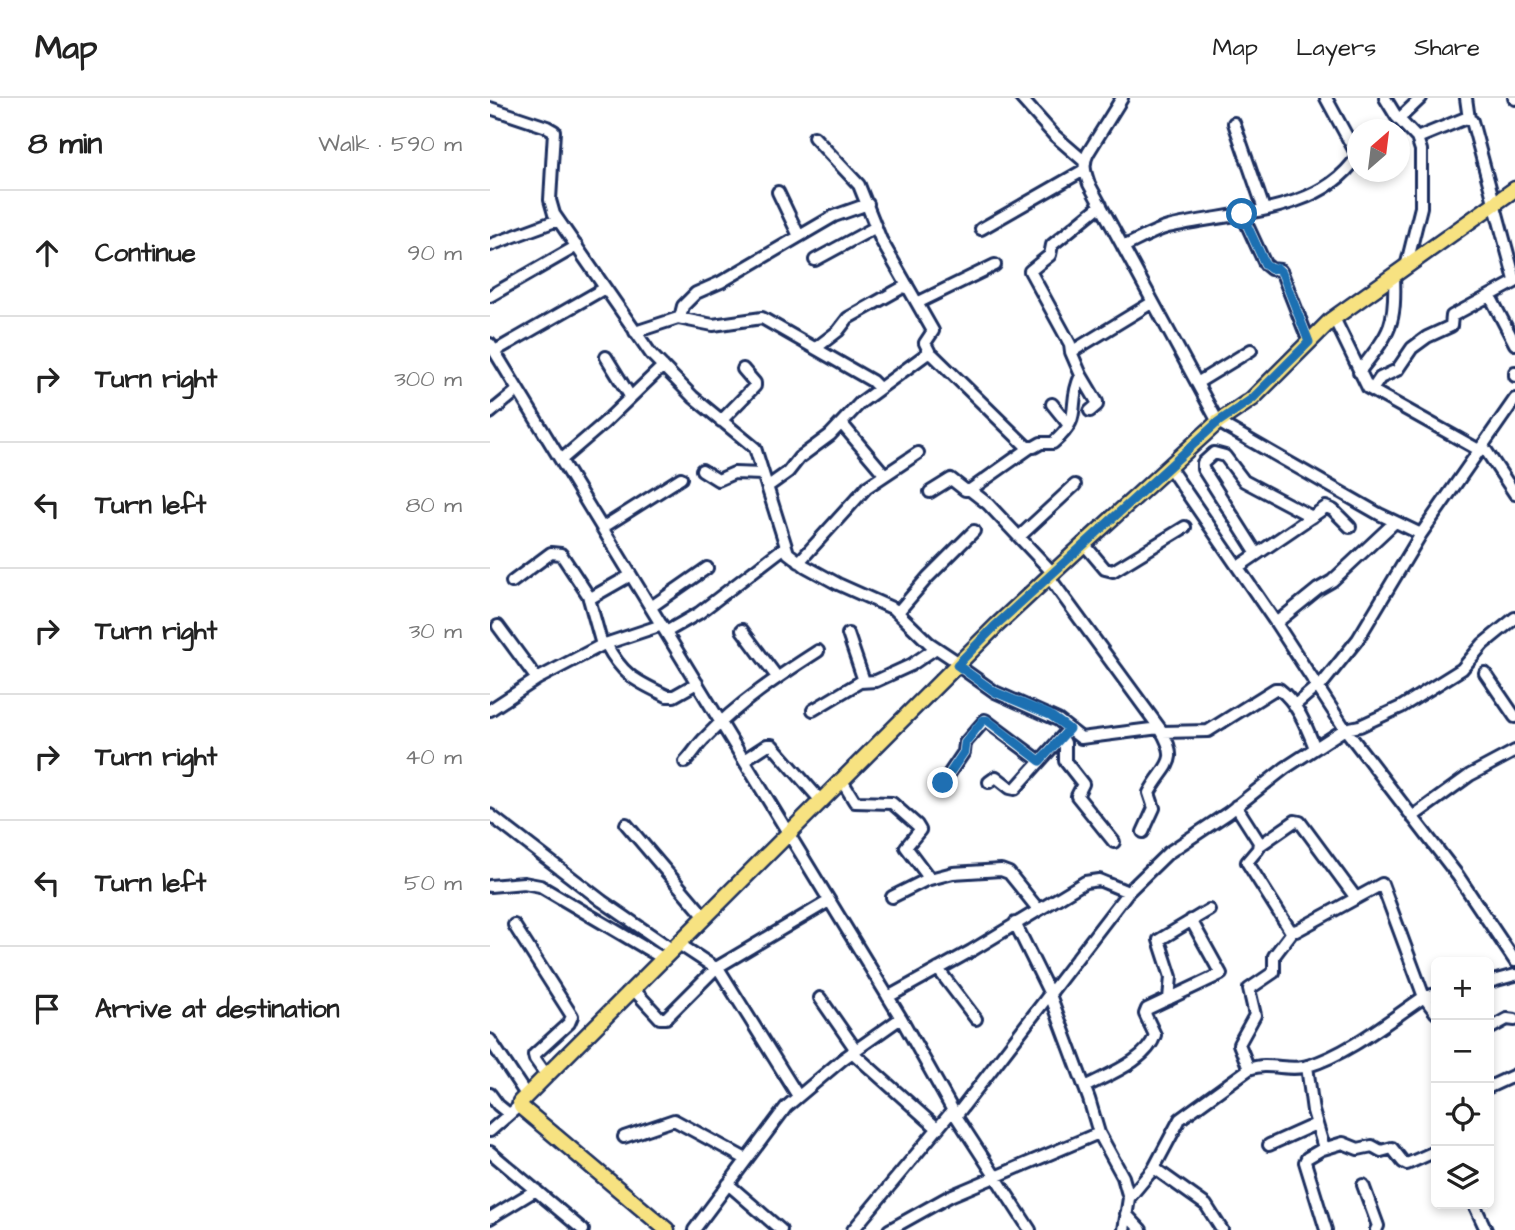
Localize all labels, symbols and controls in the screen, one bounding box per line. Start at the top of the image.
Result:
text: Map [35,25,97,71]
text: Map [1213,31,1258,65]
text: Layers [1296,31,1376,65]
text: Share [1414,31,1480,65]
north arrow [1347,119,1410,182]
text: 8 min [28,123,102,165]
text: Walk · 590 m [318,128,462,160]
route start [1226,198,1257,229]
icon: ahead [28,234,66,272]
text: Continue [95,235,196,271]
text: 90 m [407,237,462,269]
icon: right [28,360,66,398]
text: Turn right [95,361,217,397]
text: 300 m [394,363,462,395]
icon: left [28,486,66,524]
text: Turn left [95,487,206,523]
text: 80 m [405,489,462,521]
icon: right [28,612,66,650]
text: Turn right [95,613,217,649]
text: 30 m [409,615,462,647]
icon: right [28,738,66,776]
text: Turn right [95,739,217,775]
text: 40 m [405,741,462,773]
route end [927,767,958,798]
icon: left [28,864,66,902]
text: Turn left [95,865,206,901]
text: 50 m [404,867,462,899]
map controls [1431,957,1494,1209]
button: + [1431,957,1494,1020]
icon: arrive [28,990,66,1028]
text: Arrive at destination [95,991,340,1027]
button: − [1431,1020,1494,1083]
button: locate [1431,1083,1494,1146]
button: layers [1431,1146,1494,1209]

